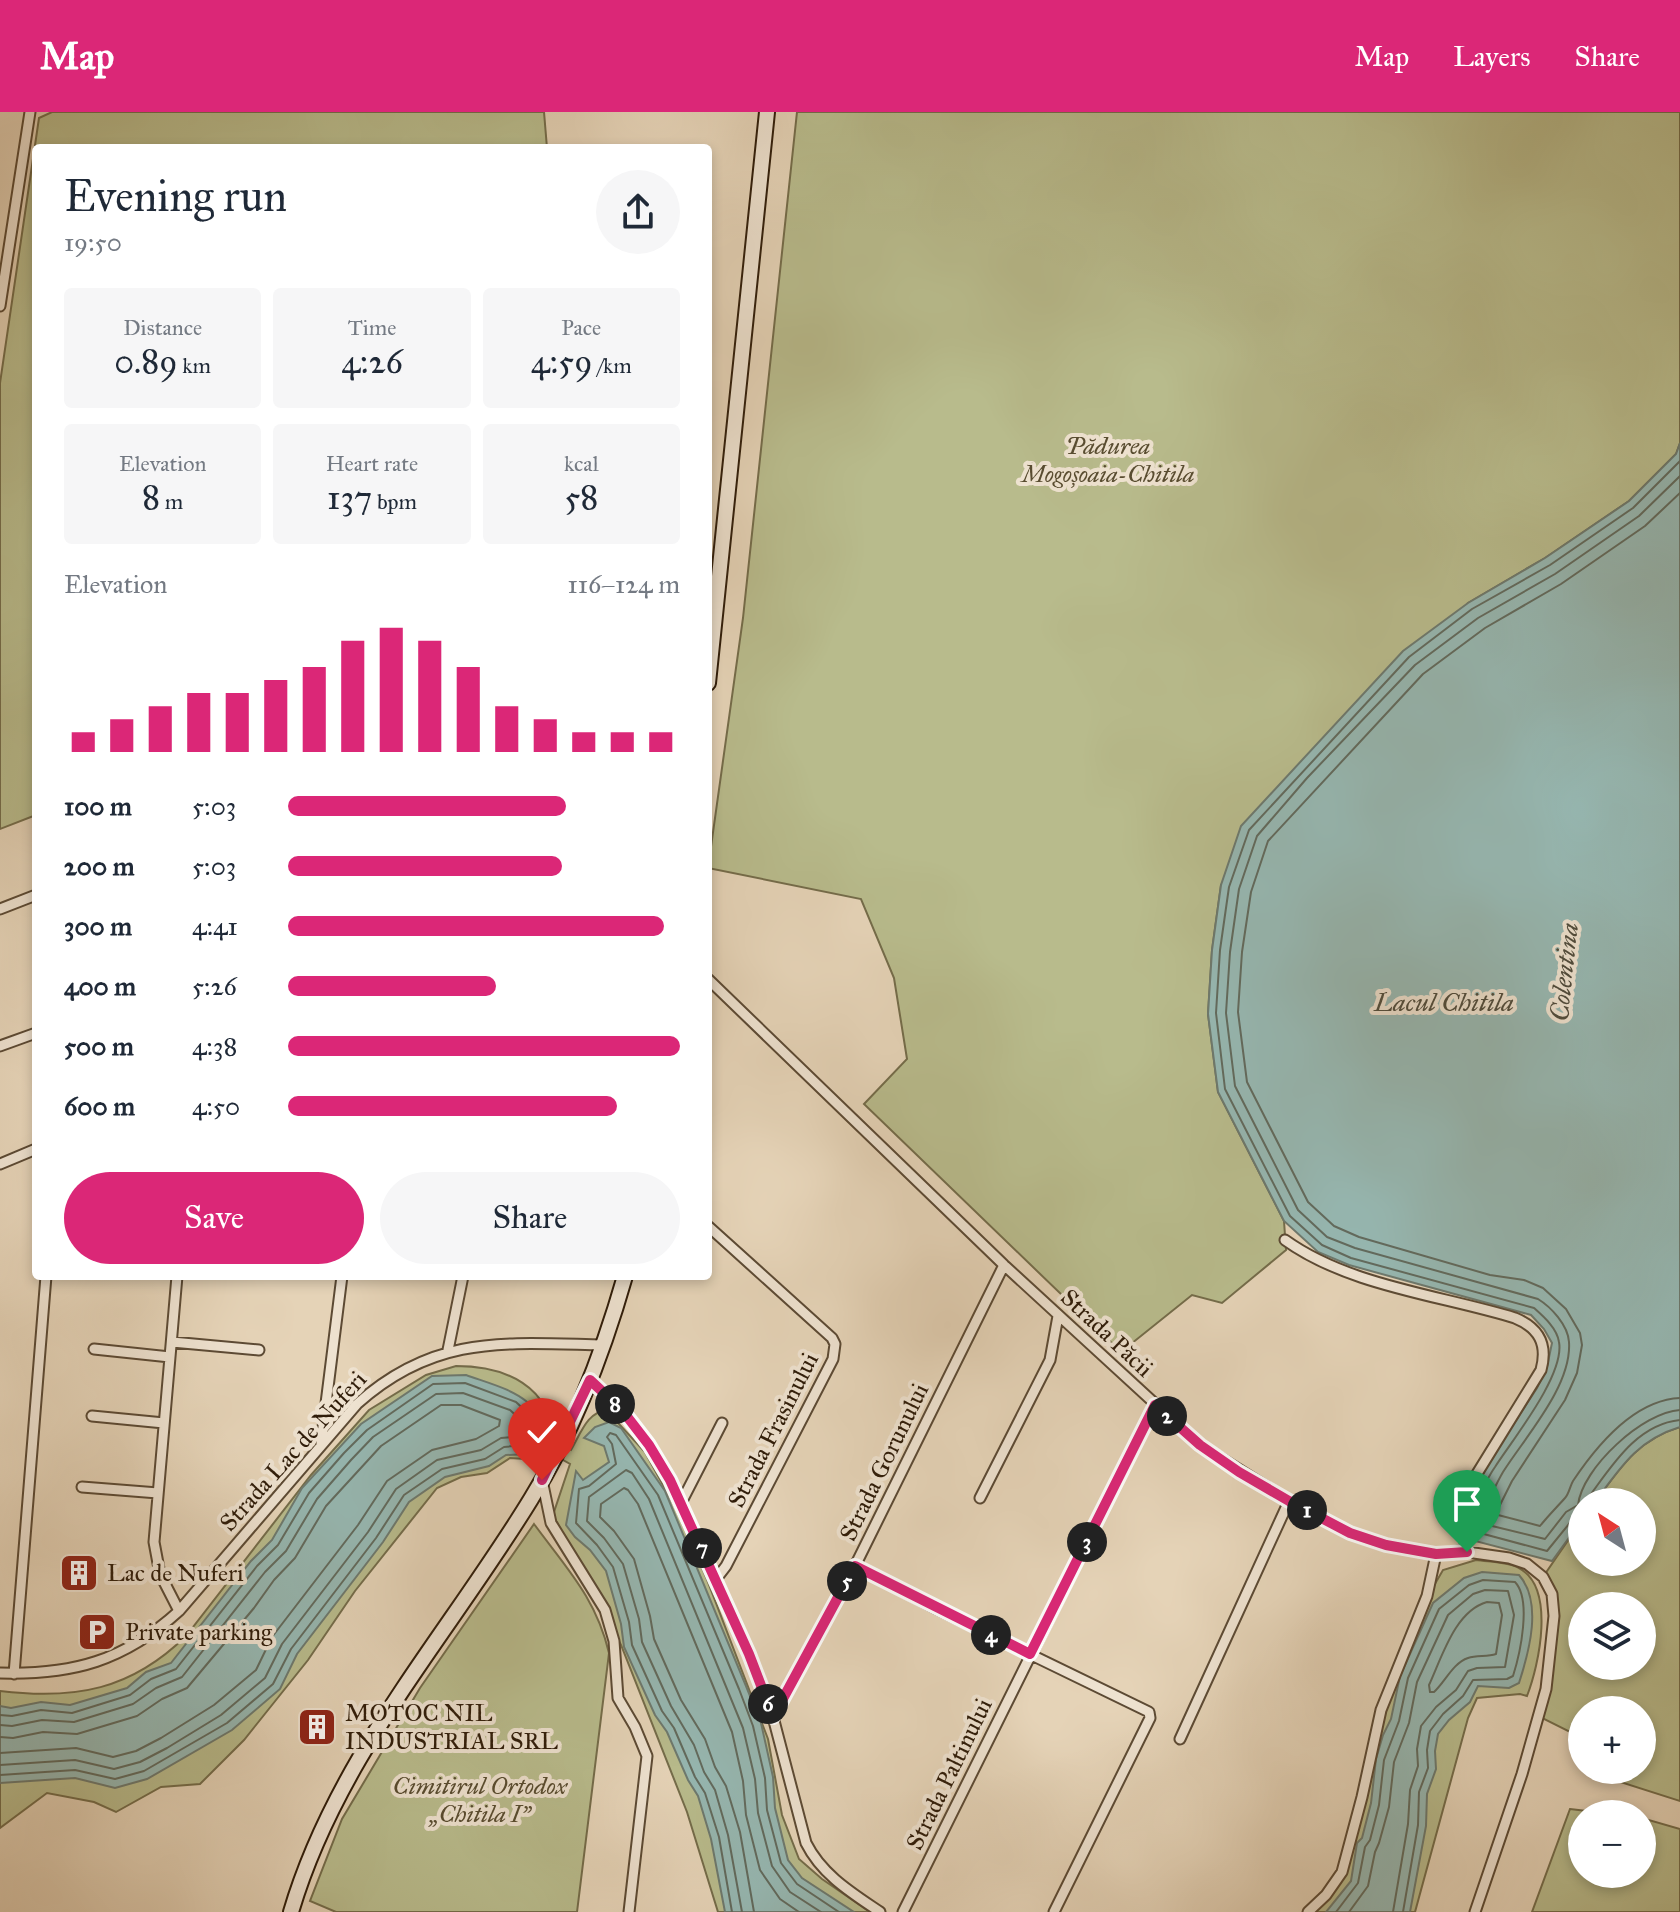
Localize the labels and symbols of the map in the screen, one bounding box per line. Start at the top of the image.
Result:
park label: Pădurea Mogoșoaia-Chitila [1020,431,1194,489]
water label: Colentina [1543,921,1585,1023]
water label: Lacul Chitila [1373,986,1514,1018]
street label: Strada Păcii [1054,1283,1160,1384]
street label: Strada Frasinului [721,1347,825,1512]
street label: Strada Lac de Nuferi [213,1364,373,1537]
street label: Strada Gorunului [833,1378,935,1546]
pin: 8 [595,1384,635,1424]
pin: 2 [1147,1396,1187,1436]
pin [508,1398,576,1480]
pin [1433,1470,1501,1552]
north arrow [1568,1488,1656,1576]
pin: 1 [1287,1490,1327,1530]
pin: 3 [1067,1522,1107,1562]
pin: 7 [682,1528,722,1568]
building icon: Lac de Nuferi [58,1552,100,1594]
place label: Lac de Nuferi [107,1558,244,1588]
pin: 5 [827,1561,867,1601]
parking icon: Private parking [76,1611,118,1653]
pin: 4 [971,1615,1011,1655]
place label: Private parking [125,1617,273,1647]
pin: 6 [748,1684,788,1724]
street label: Strada Paltinului [899,1693,999,1855]
place label: MOTOC NIL INDUSTRIAL SRL [345,1698,558,1756]
building icon: MOTOC NIL INDUSTRIAL SRL [296,1706,338,1748]
park label: Cimitirul Ortodox „Chitila I” [393,1771,569,1829]

